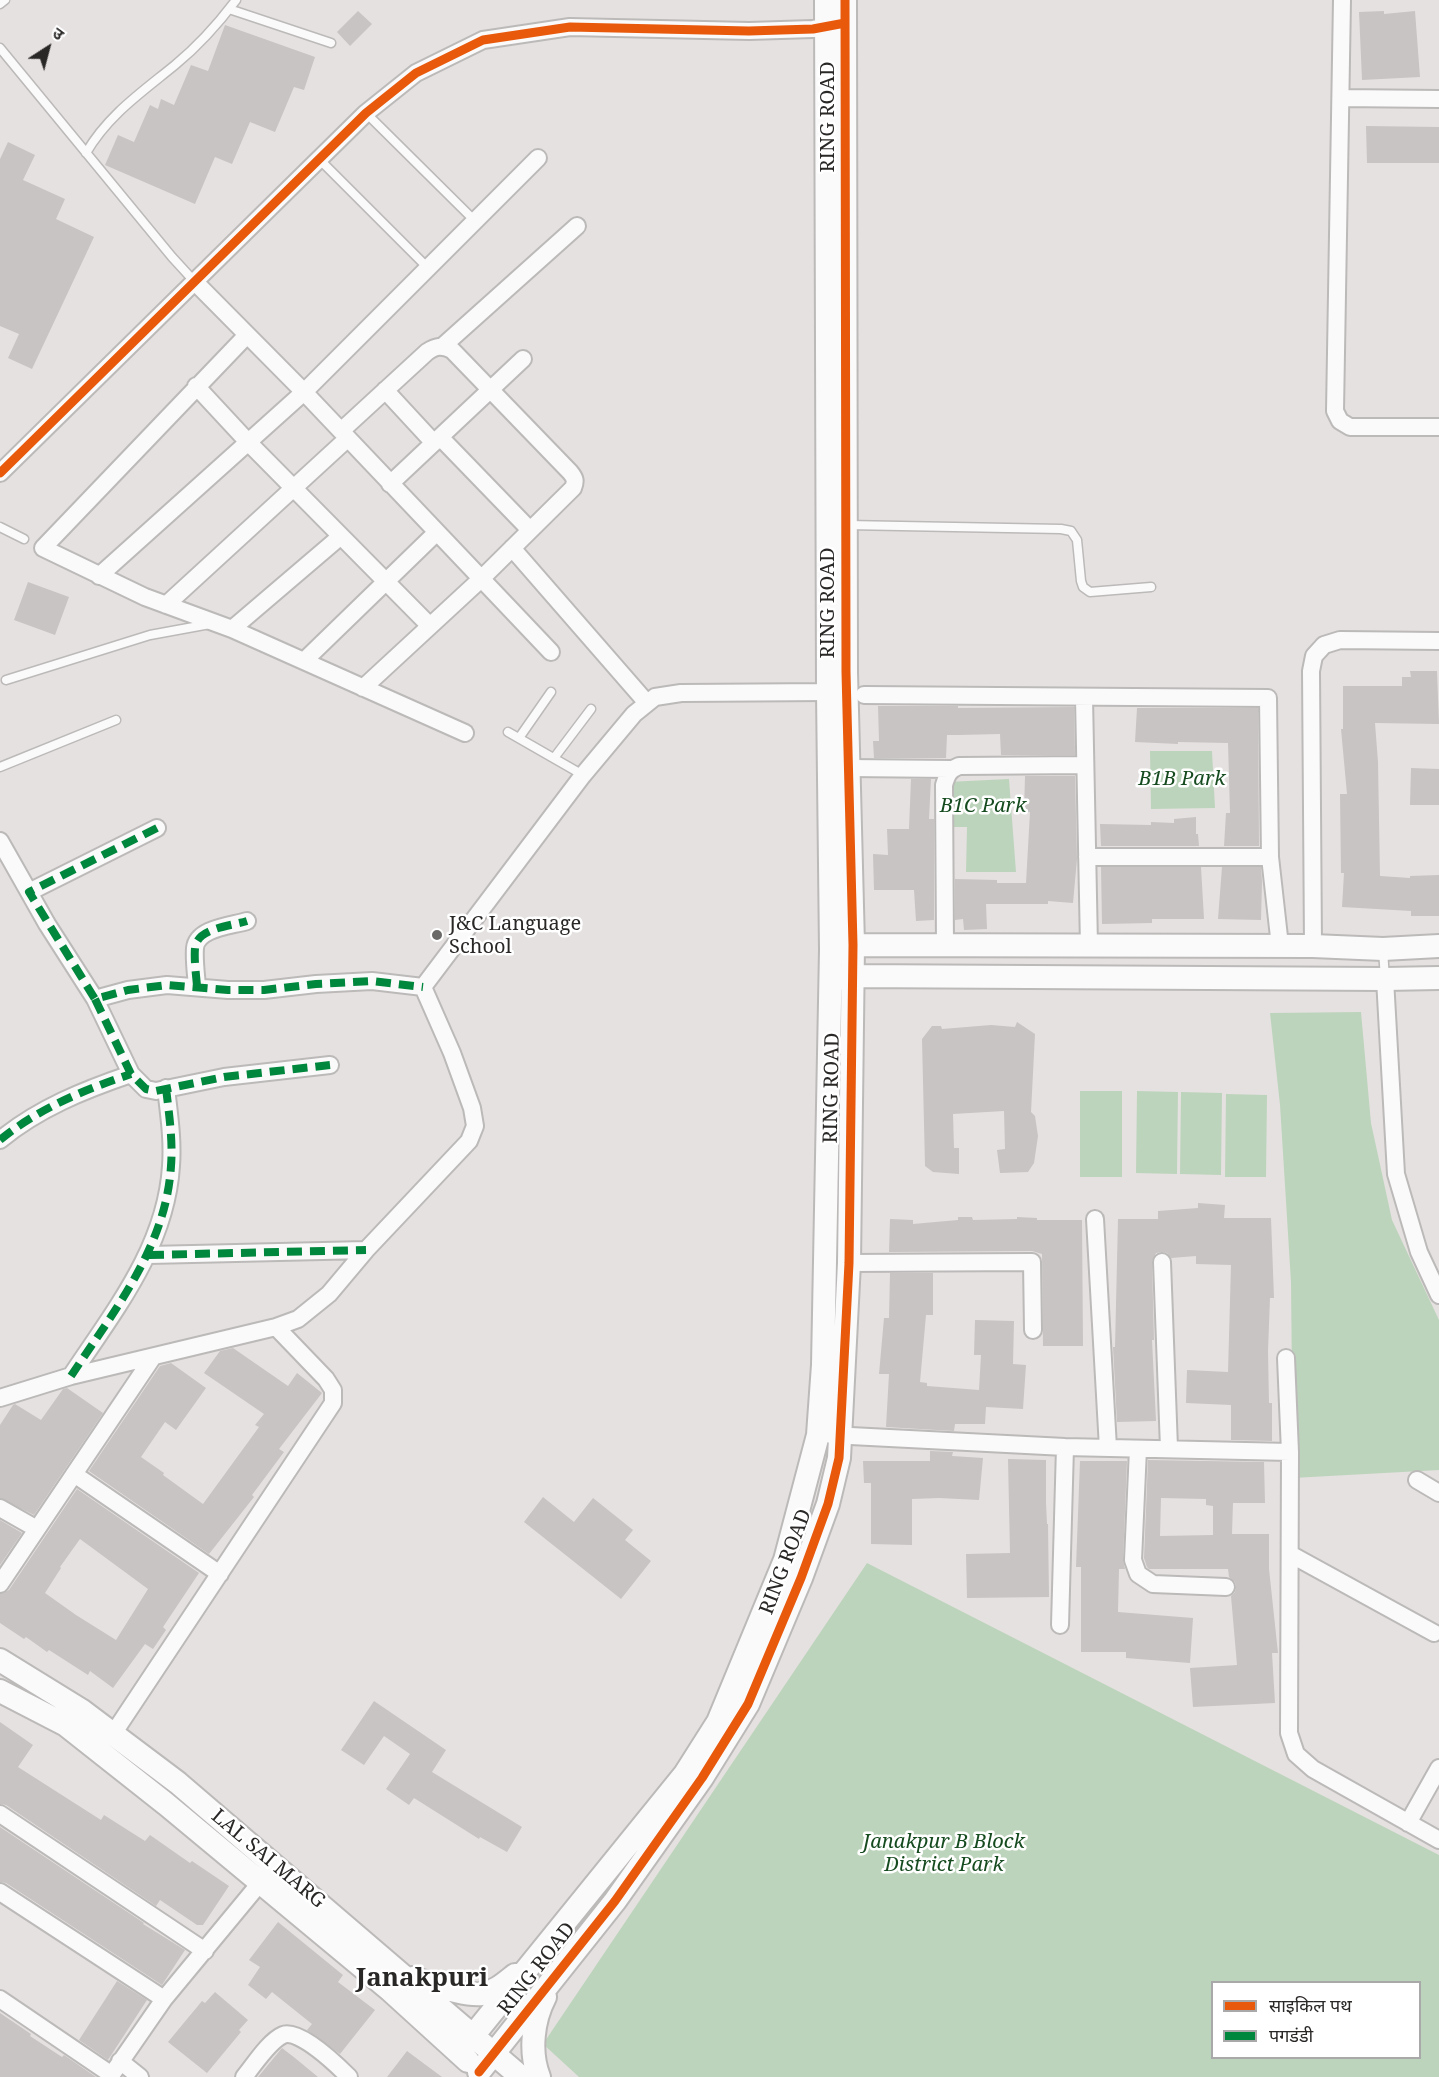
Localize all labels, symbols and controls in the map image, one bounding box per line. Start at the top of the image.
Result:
north arrow [18,18,78,78]
text: उ [48,22,69,45]
street label: RING ROAD [816,62,840,172]
street label: RING ROAD [816,548,840,658]
park label: B1B Park [1138,767,1226,791]
park label: B1C Park [940,794,1026,818]
place label: J&C Language School [449,912,581,959]
marker: J&C Language School [430,928,444,942]
street label: RING ROAD [819,1032,845,1144]
street label: RING ROAD [755,1506,817,1618]
street label: LAL SAI MARG [206,1804,330,1914]
park label: Janakpur B Block District Park [863,1830,1025,1877]
street label: RING ROAD [493,1918,581,2020]
district label: Janakpuri [356,1963,488,1995]
legend [1211,1981,1421,2059]
text: साइकिल पथ [1269,1993,1352,2017]
text: पगडंडी [1269,2023,1313,2047]

